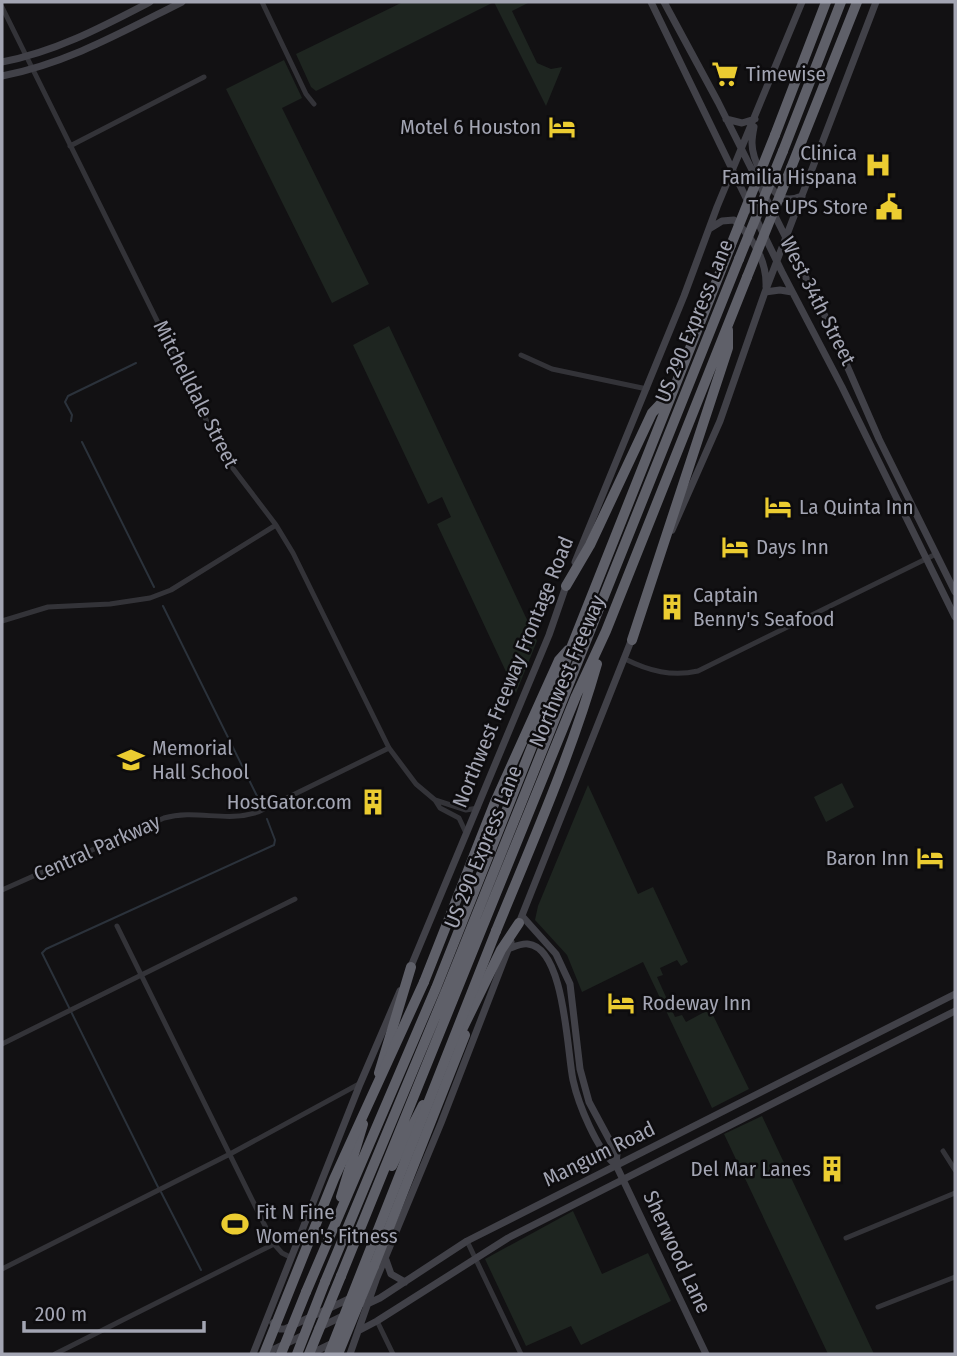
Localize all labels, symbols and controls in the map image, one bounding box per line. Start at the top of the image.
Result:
supermarket icon: Timewise [710,59,740,89]
place label: Timewise [746,61,826,87]
hotel icon: Motel 6 Houston [547,112,577,142]
place label: Motel 6 Houston [400,114,541,140]
place label: Clinica Familia Hispana [722,140,857,190]
hospital icon: Clinica Familia Hispana [863,150,893,180]
public building icon: The UPS Store [874,192,904,222]
place label: The UPS Store [748,194,868,220]
street label: West 34th Street [774,232,862,370]
street label: US 290 Express Lane [649,236,739,406]
street label: Mitchelldale Street [148,316,244,472]
hotel icon: La Quinta Inn [763,492,793,522]
place label: La Quinta Inn [799,494,914,520]
hotel icon: Days Inn [720,532,750,562]
street label: Northwest Freeway Frontage Road [447,533,579,811]
place label: Days Inn [756,534,829,560]
place label: Captain Benny's Seafood [693,582,835,632]
street label: Northwest Freeway [523,590,611,751]
building icon: Captain Benny's Seafood [657,592,687,622]
place label: Memorial Hall School [152,735,249,785]
school or university icon: Memorial Hall School [116,745,146,775]
street label: US 290 Express Lane [438,762,528,932]
building icon: HostGator.com [358,787,388,817]
place label: HostGator.com [227,789,352,815]
street label: Central Parkway [30,808,165,888]
hotel icon: Baron Inn [915,843,945,873]
place label: Baron Inn [826,845,909,871]
hotel icon: Rodeway Inn [606,988,636,1018]
place label: Rodeway Inn [642,990,751,1016]
street label: Mangum Road [539,1116,659,1192]
building icon: Del Mar Lanes [817,1154,847,1184]
place label: Del Mar Lanes [691,1156,811,1182]
street label: Sherwood Lane [637,1187,717,1317]
place label: Fit N Fine Women's Fitness [256,1199,398,1249]
sports icon: Fit N Fine Women's Fitness [220,1209,250,1239]
scale bar [24,1290,205,1334]
text: 200 m [35,1301,87,1327]

